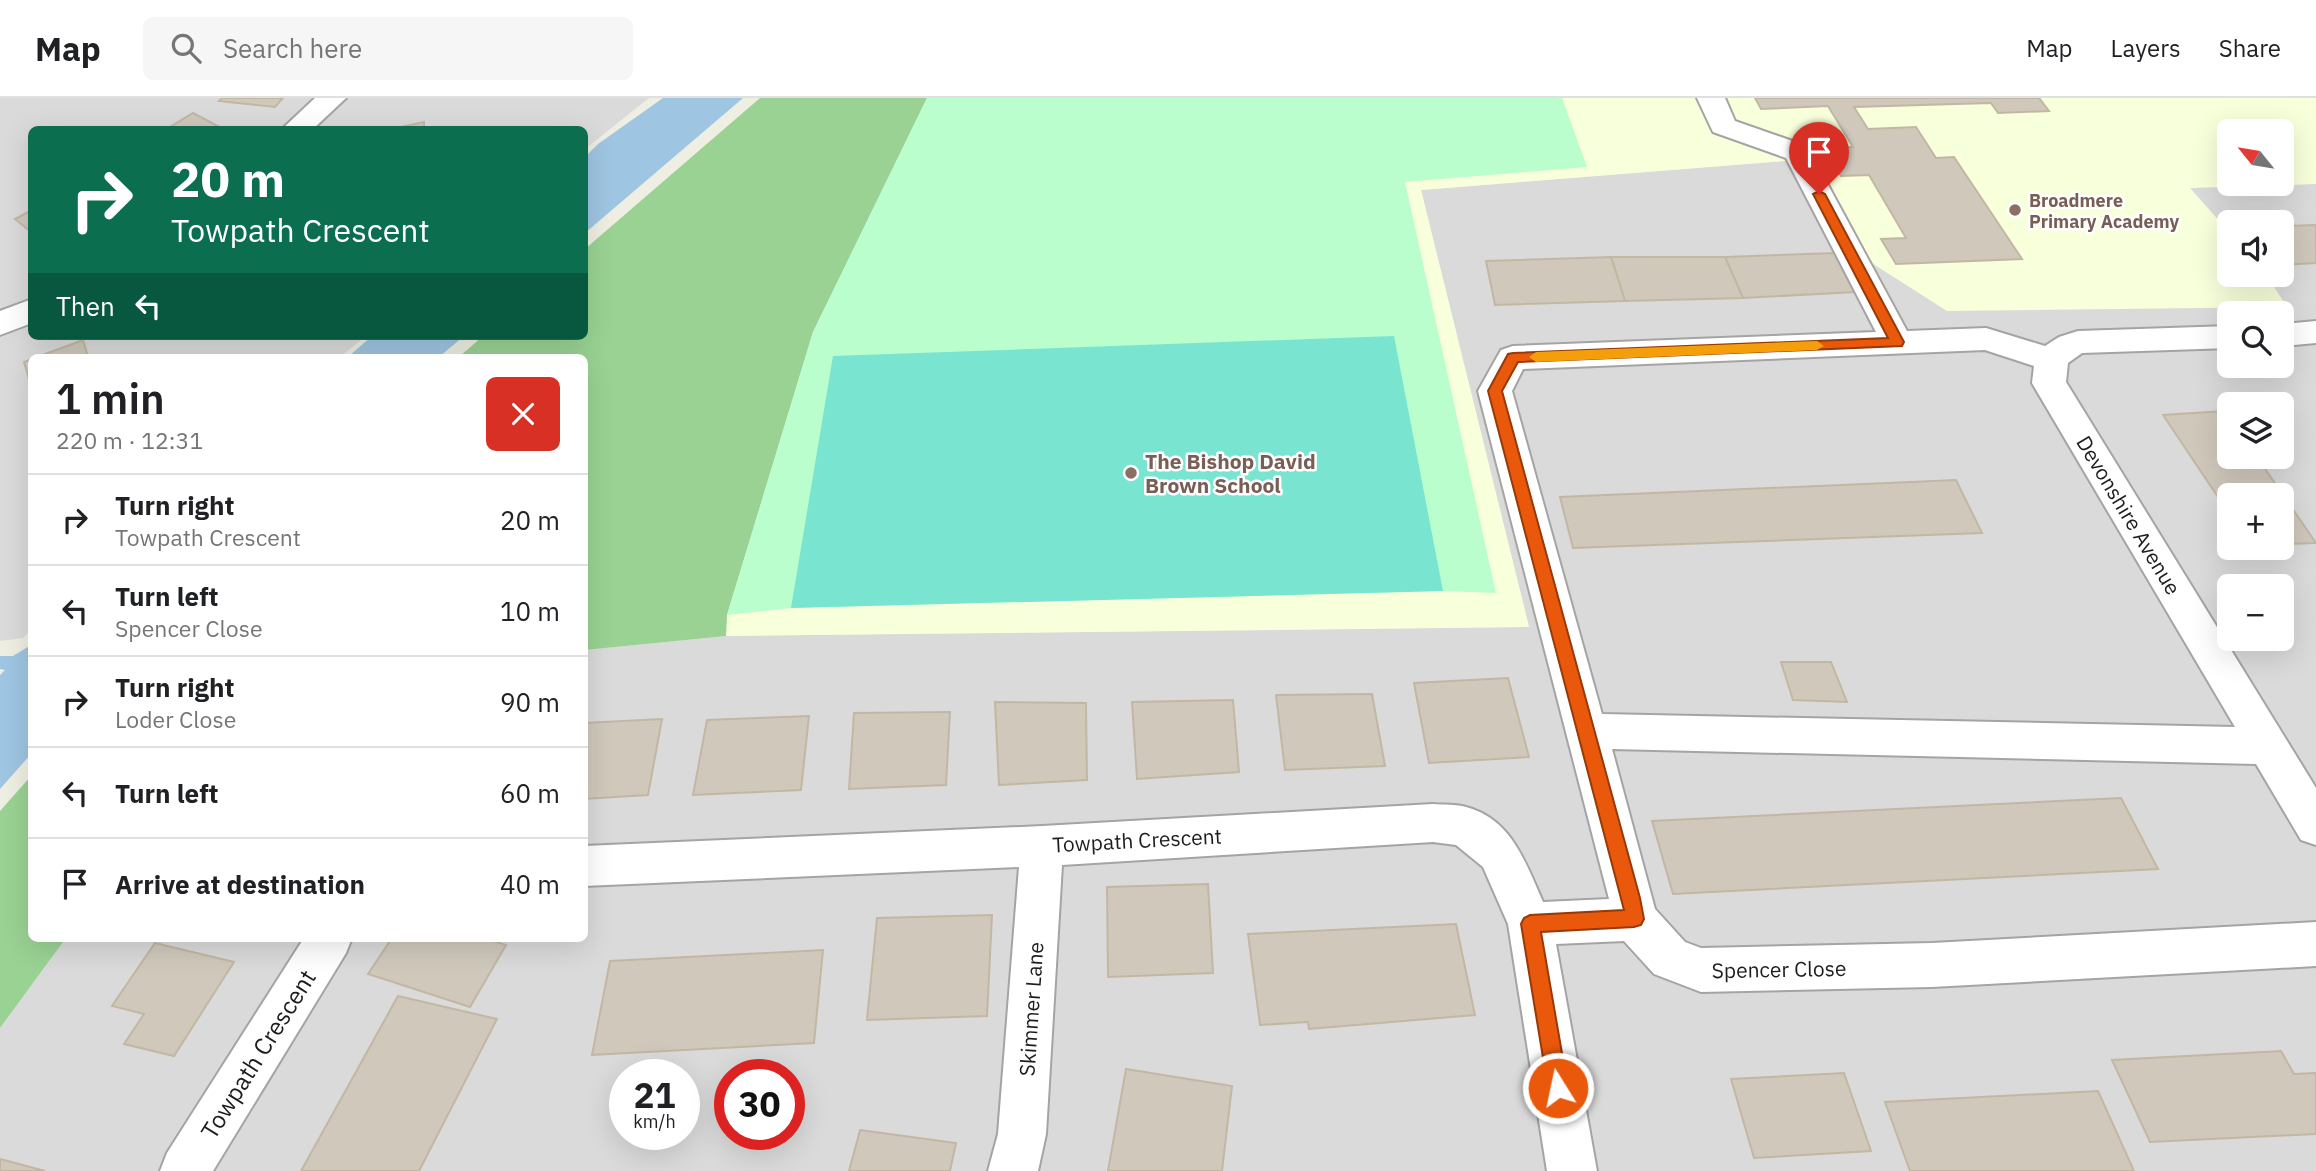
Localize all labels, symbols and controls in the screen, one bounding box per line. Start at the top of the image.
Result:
search box [143,17,633,80]
text: Map [35,27,101,70]
icon: search [167,29,205,67]
text: Search here [223,31,362,65]
text: Map [2026,32,2073,64]
text: Layers [2111,32,2181,64]
text: Share [2219,32,2281,64]
north arrow [2217,119,2294,196]
map controls [2217,119,2294,651]
pin [1789,122,1849,194]
icon: arrive [1800,133,1838,171]
text: 20 m [171,147,285,210]
icon: right [56,154,147,245]
place label: Broadmere Primary Academy [2029,189,2180,233]
marker: Broadmere Primary Academy [2007,202,2023,218]
text: Towpath Crescent [171,209,430,251]
button: sound [2217,210,2294,287]
icon: left [129,287,167,325]
text: Then [56,289,115,323]
button: search [2217,301,2294,378]
text: 1 min [56,371,165,426]
button: close [486,377,560,451]
button: layers [2217,392,2294,469]
text: 220 m · 12:31 [56,425,203,455]
street label: Devonshire Avenue [2070,430,2188,600]
place label: The Bishop David Brown School [1145,447,1316,499]
marker: The Bishop David Brown School [1123,465,1139,481]
button: + [2217,483,2294,560]
text: Turn right [115,488,234,522]
icon: right [56,501,94,539]
text: 20 m [500,503,560,537]
text: Towpath Crescent [115,522,301,552]
button: − [2217,574,2294,651]
text: Turn left [115,579,218,613]
icon: left [56,592,94,630]
text: 10 m [500,594,560,628]
text: Spencer Close [115,613,263,643]
text: Turn right [115,670,234,704]
icon: right [56,683,94,721]
text: 90 m [500,685,560,719]
text: Loder Close [115,704,236,734]
icon: left [56,774,94,812]
text: Turn left [115,776,218,810]
text: 60 m [500,776,560,810]
street label: Towpath Crescent [1052,822,1222,858]
icon: arrive [56,865,94,903]
text: Arrive at destination [115,867,365,901]
text: 40 m [500,867,560,901]
street label: Skimmer Lane [1012,941,1050,1077]
street label: Spencer Close [1711,954,1847,984]
street label: Towpath Crescent [193,963,323,1145]
position arrow [1521,1051,1595,1125]
speed limit sign: 30 [714,1059,805,1150]
text: 21 [633,1072,676,1118]
text: km/h [633,1110,676,1133]

